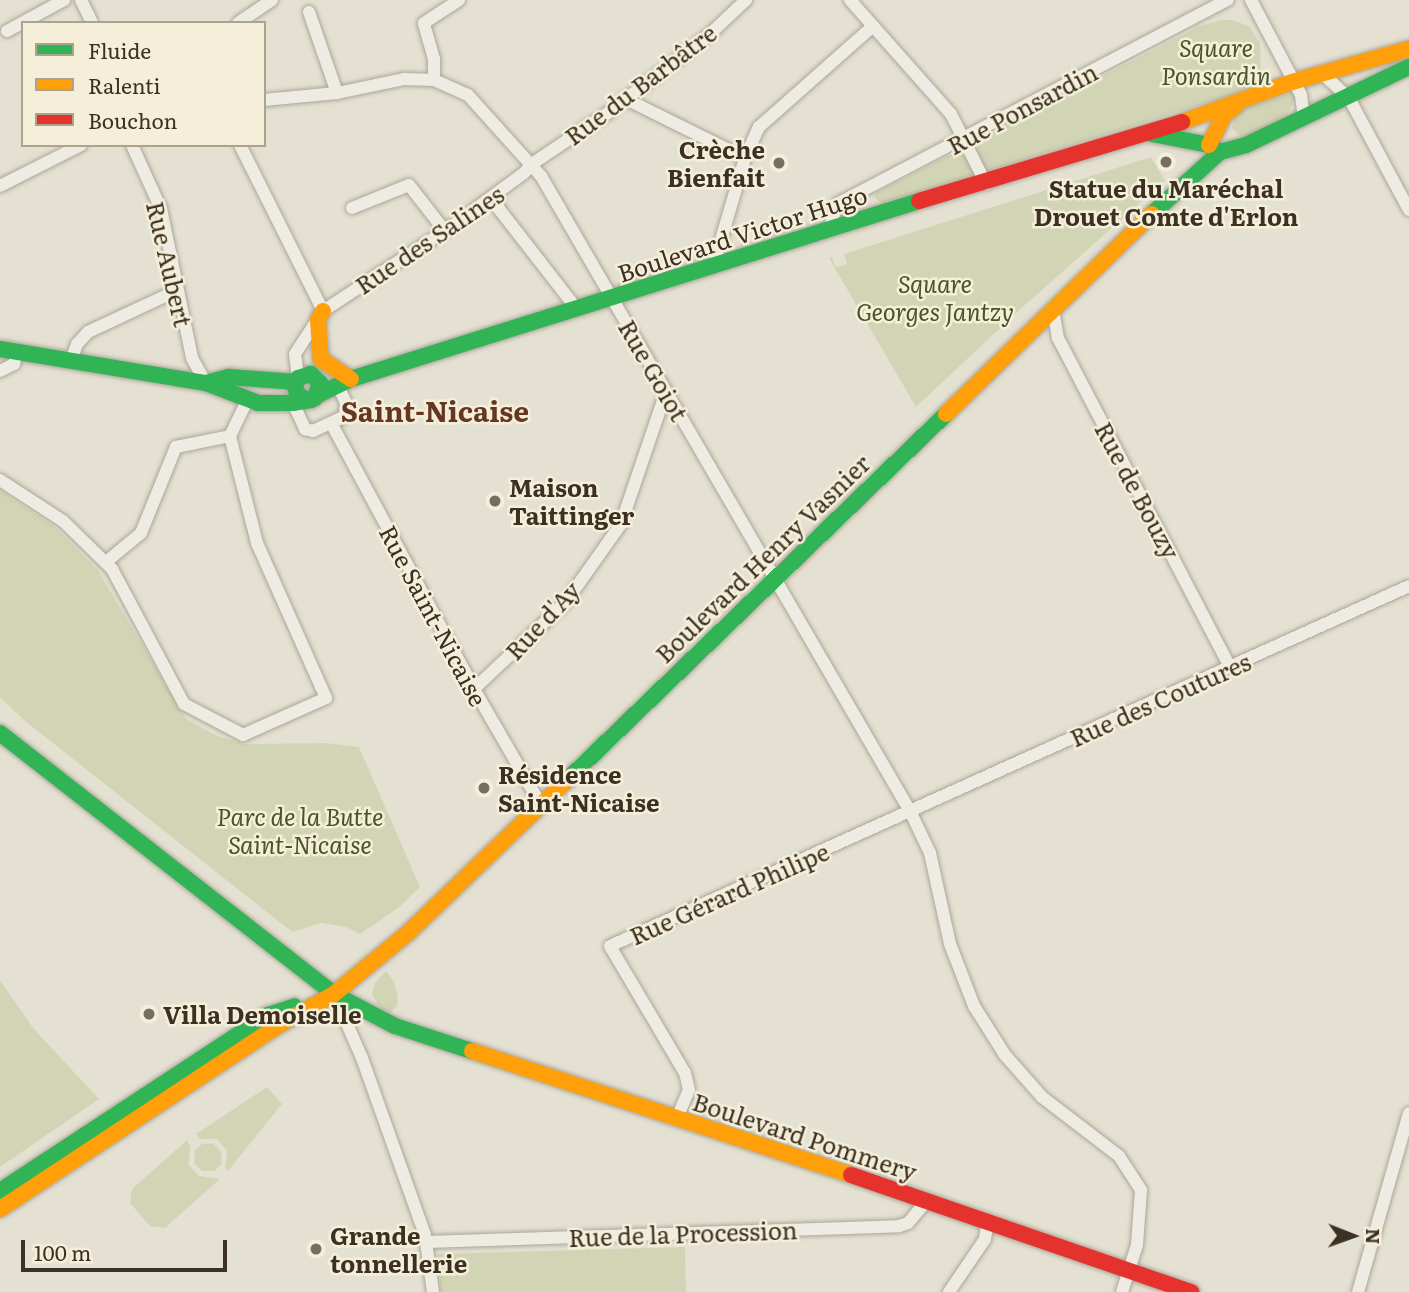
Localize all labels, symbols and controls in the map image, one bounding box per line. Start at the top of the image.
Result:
street label: Rue du Barbâtre [559,18,721,150]
legend [21,21,266,147]
park label: Square Ponsardin [1161,33,1271,89]
text: Fluide [88,34,151,65]
street label: Rue Ponsardin [942,56,1102,160]
text: Ralenti [88,69,161,100]
text: Bouchon [88,104,177,135]
place label: Crèche Bienfait [667,135,765,191]
marker: Statue du Maréchal Drouet Comte d'Erlon [1158,154,1174,170]
marker: Crèche Bienfait [771,155,787,171]
place label: Statue du Maréchal Drouet Comte d'Erlon [1034,174,1298,230]
street label: Rue des Salines [349,179,509,299]
street label: Boulevard Victor Hugo [614,179,870,287]
street label: Rue Aubert [142,198,198,330]
park label: Square Georges Jantzy [856,269,1014,325]
street label: Rue Goiot [613,314,695,426]
district label: Saint-Nicaise [341,393,529,427]
street label: Rue de Bouzy [1090,417,1186,563]
street label: Boulevard Henry Vasnier [649,448,875,668]
place label: Maison Taittinger [509,473,634,529]
marker: Maison Taittinger [487,493,503,509]
street label: Rue Saint-Nicaise [374,520,494,710]
street label: Rue d'Ay [499,575,585,665]
street label: Rue des Coutures [1065,646,1255,752]
place label: Résidence Saint-Nicaise [498,760,659,816]
marker: Résidence Saint-Nicaise [476,780,492,796]
park label: Parc de la Butte Saint-Nicaise [217,802,383,858]
street label: Rue Gérard Philipe [625,836,833,950]
place label: Villa Demoiselle [163,1000,362,1028]
marker: Villa Demoiselle [141,1006,157,1022]
street label: Boulevard Pommery [689,1086,921,1186]
north arrow [1318,1201,1388,1271]
street label: Rue de la Procession [568,1215,798,1251]
place label: Grande tonnellerie [330,1221,467,1277]
scale bar [24,1226,231,1270]
text: N [1360,1228,1388,1245]
text: 100 m [34,1236,91,1267]
marker: Grande tonnellerie [308,1241,324,1257]

